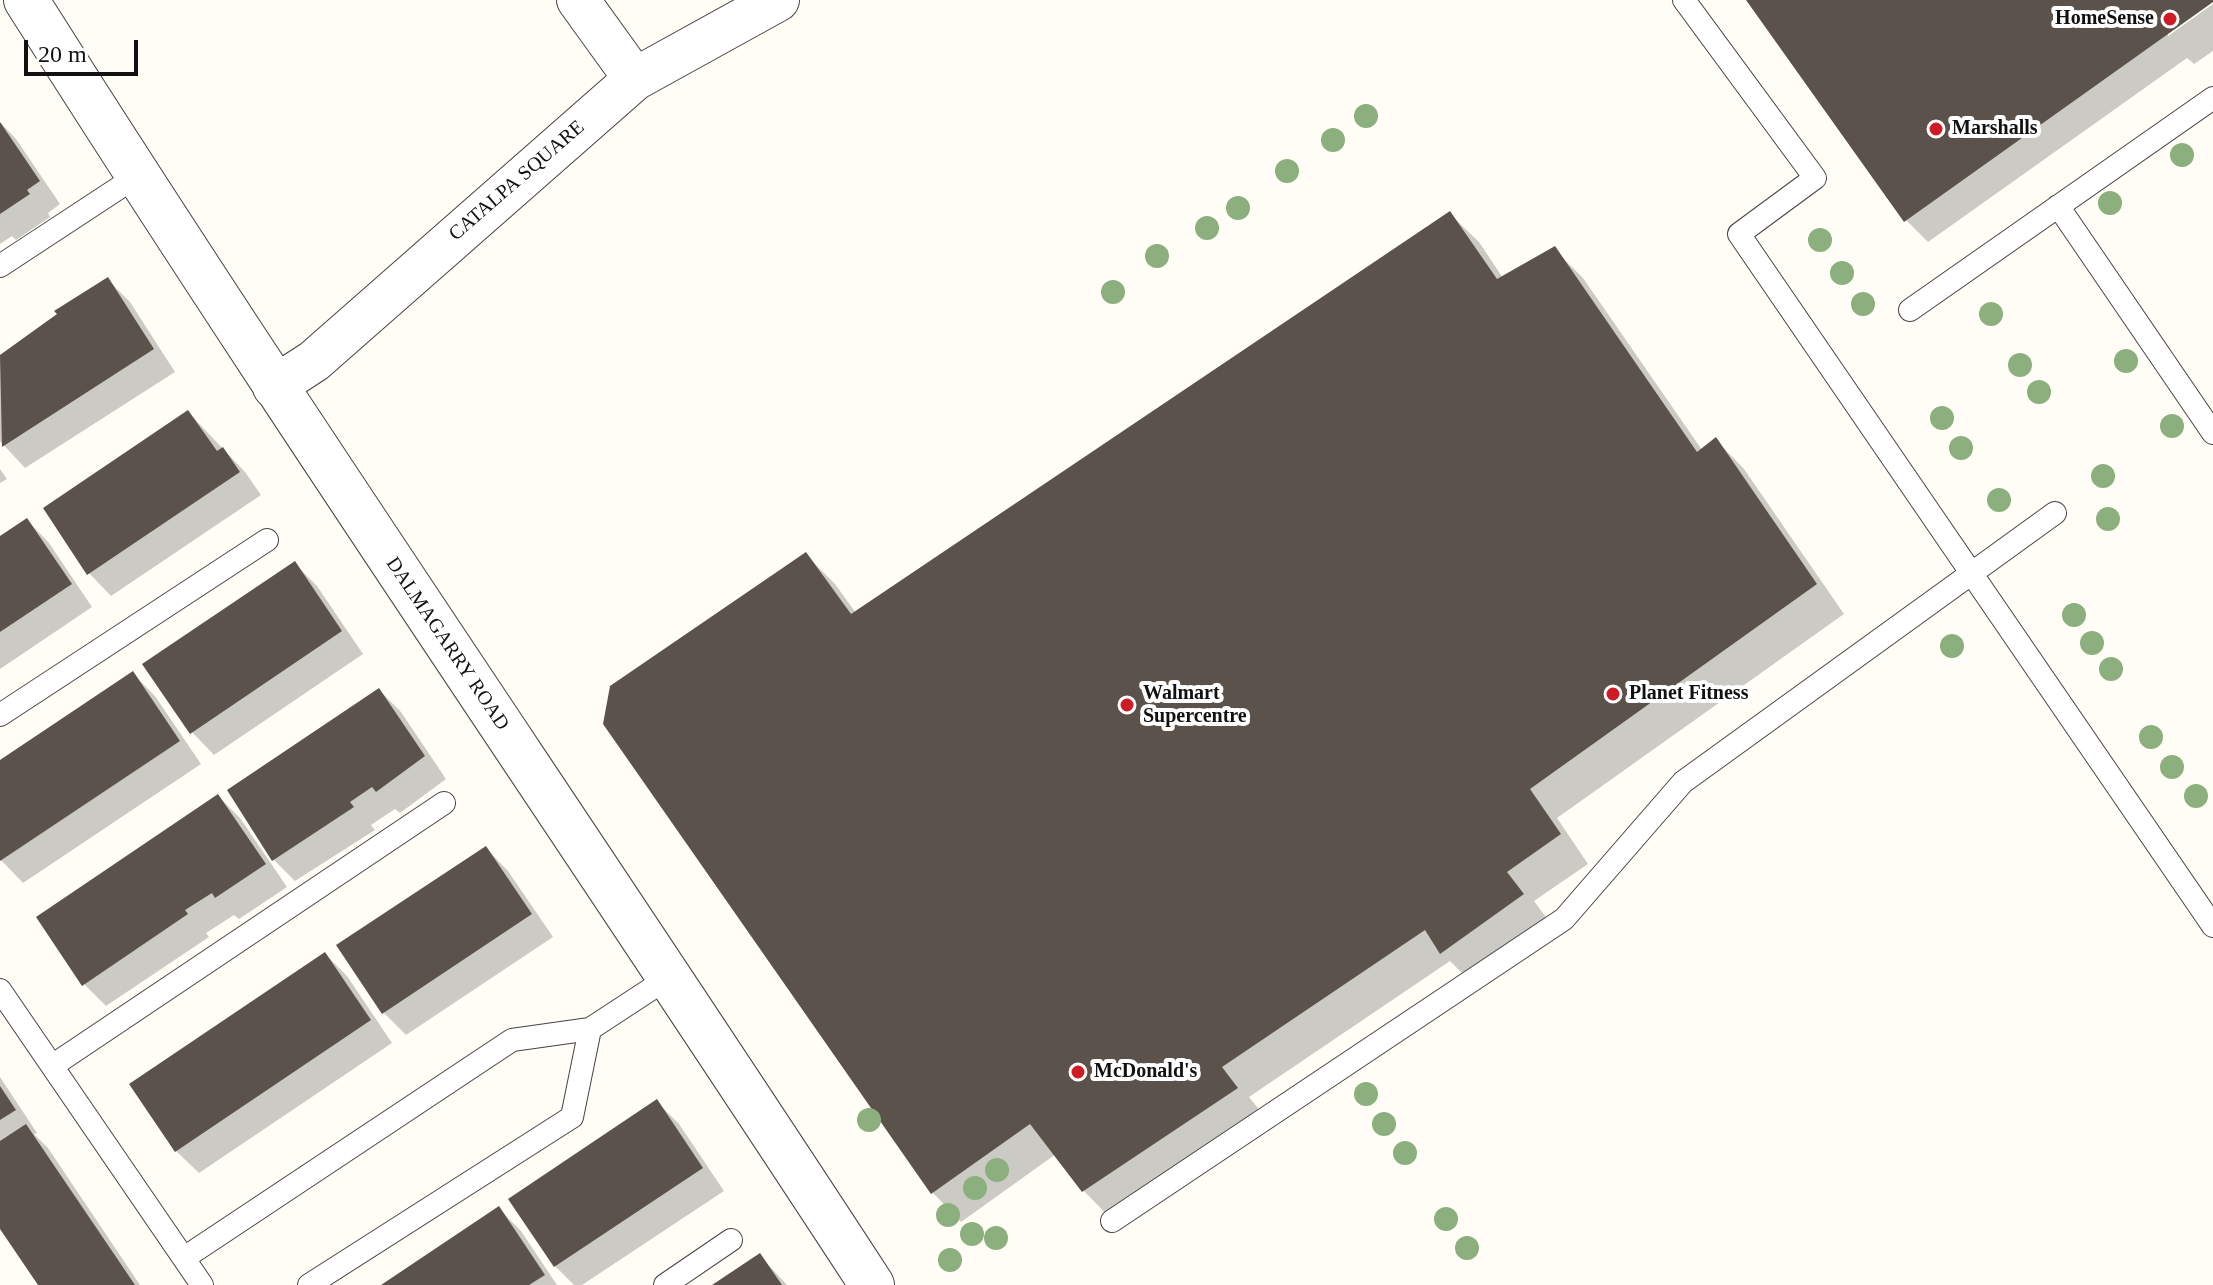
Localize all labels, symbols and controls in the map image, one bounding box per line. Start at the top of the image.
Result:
place label: HomeSense [2055,7,2154,31]
marker: HomeSense [2161,10,2179,28]
scale bar [28,24,142,74]
text: 20 m [38,41,87,67]
street label: CATALPA SQUARE [444,116,590,246]
place label: Marshalls [1952,117,2038,141]
marker: Marshalls [1927,120,1945,138]
street label: DALMAGARRY ROAD [380,553,514,735]
place label: Walmart Supercentre [1143,682,1247,729]
place label: Planet Fitness [1629,682,1748,706]
marker: Planet Fitness [1604,685,1622,703]
marker: Walmart Supercentre [1118,696,1136,714]
place label: McDonald's [1094,1060,1197,1084]
marker: McDonald's [1069,1063,1087,1081]

